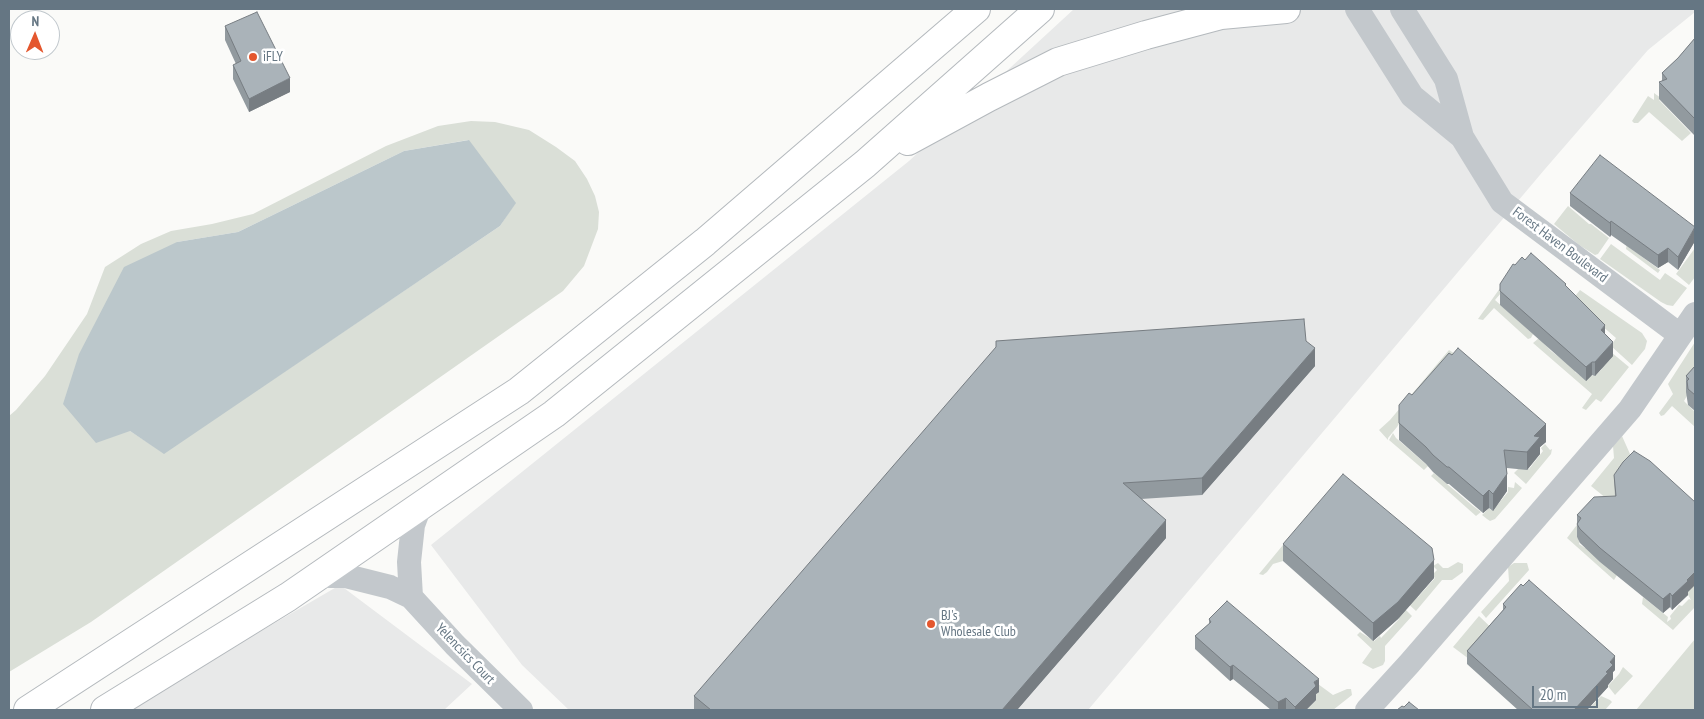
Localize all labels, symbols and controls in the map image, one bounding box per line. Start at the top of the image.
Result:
north arrow [10,10,60,60]
text: N [31,12,39,30]
place label: iFLY [263,49,283,65]
marker: iFLY [247,51,259,63]
street label: Forest Haven Boulevard [1509,204,1611,286]
place label: BJ's Wholesale Club [941,608,1016,640]
marker: BJ's Wholesale Club [925,618,937,630]
street label: Yelencsics Court [432,620,498,688]
scale bar [1534,676,1600,708]
text: 20 m [1540,685,1566,704]

